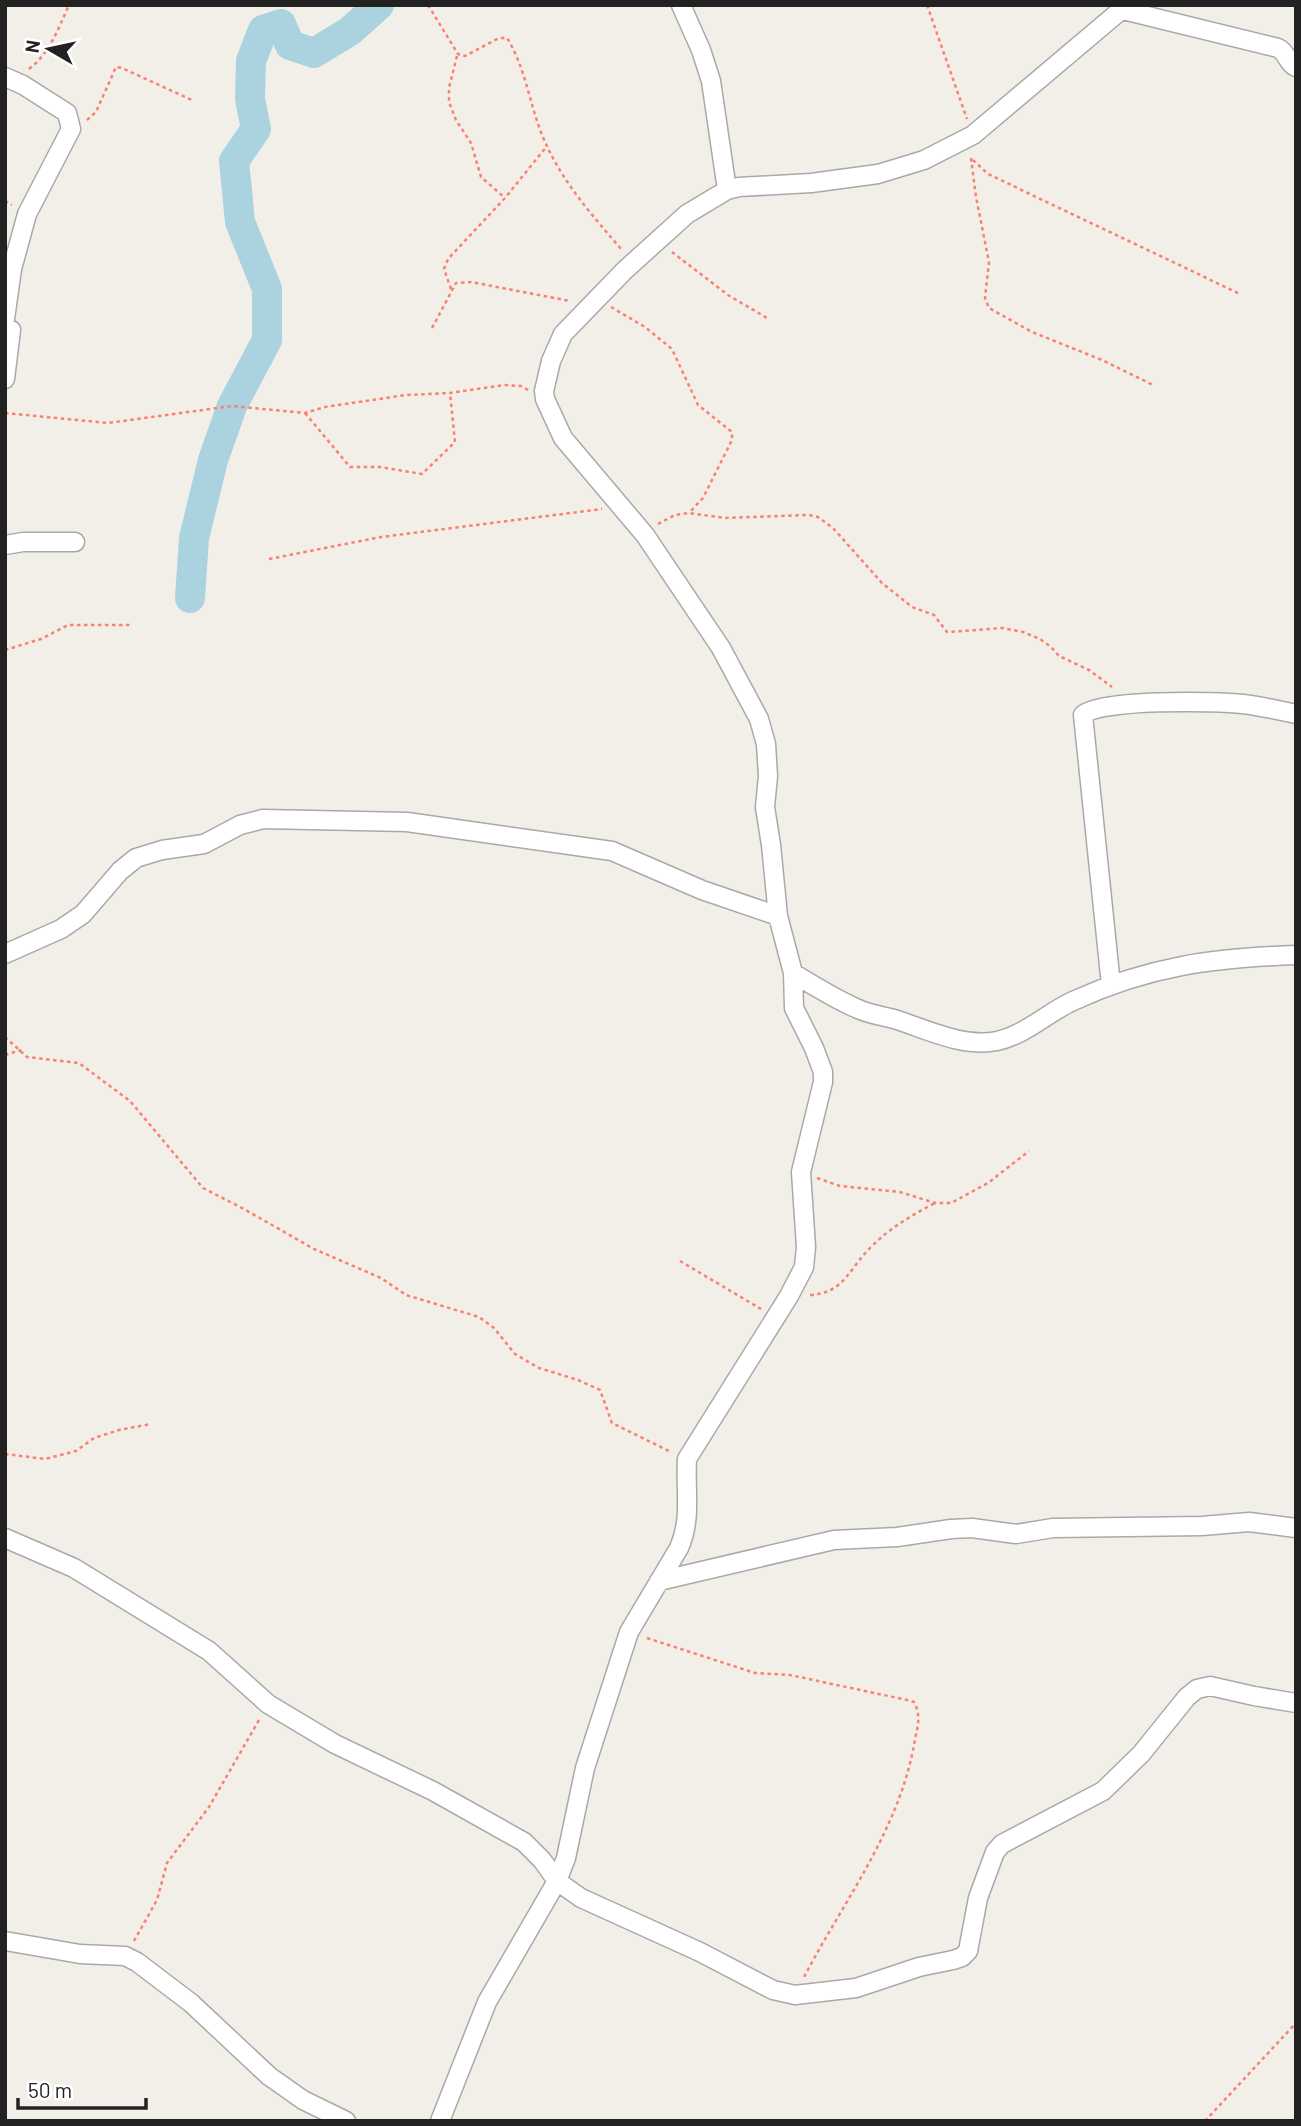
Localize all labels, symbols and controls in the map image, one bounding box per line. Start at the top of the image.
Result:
north arrow [14,14,84,84]
text: N [19,38,44,54]
scale bar [18,2066,145,2110]
text: 50 m [28,2077,72,2102]

